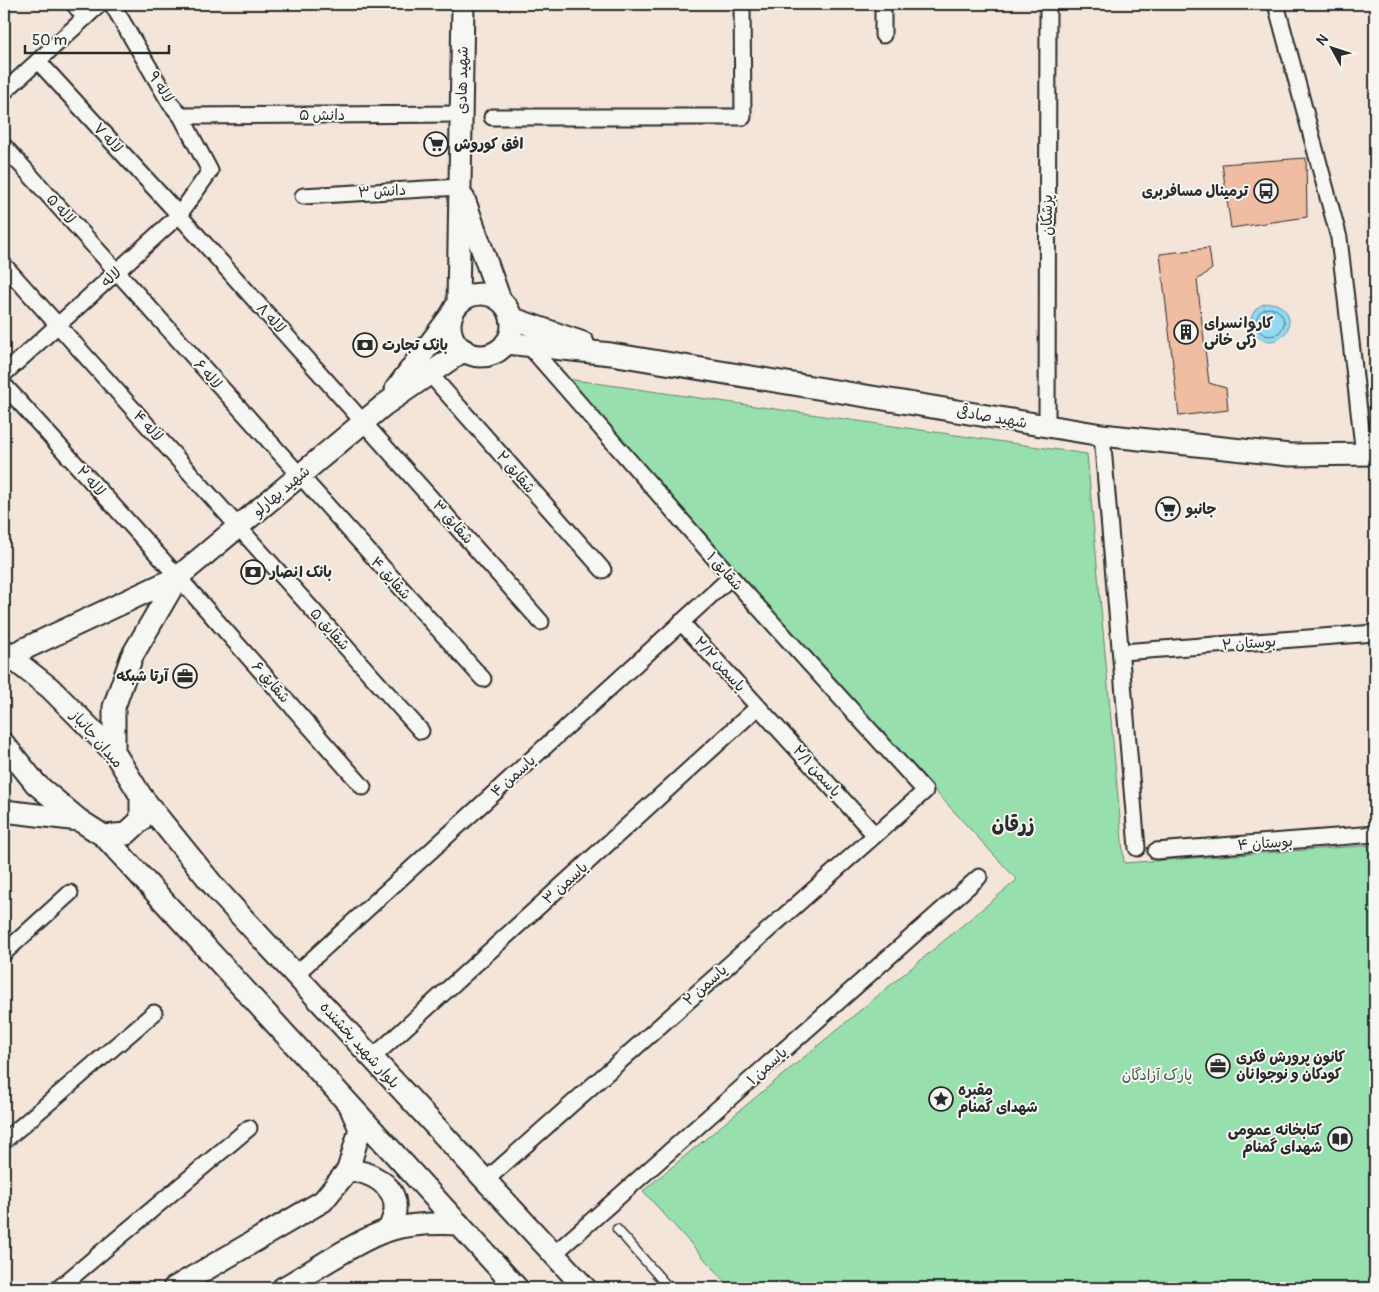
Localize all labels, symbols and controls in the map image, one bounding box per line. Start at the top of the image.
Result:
scale bar [25,22,169,54]
north arrow [1306,22,1356,72]
text: 50 m [32,31,67,50]
text: N [1313,31,1332,49]
street label: شهید هادی [452,46,473,114]
street label: لاله ۹ [144,68,178,107]
street label: دانش ۵ [299,106,345,125]
street label: لاله ۷ [89,119,126,158]
supermarket icon: افق کوروش [423,131,449,157]
place label: افق کوروش [454,135,523,154]
bus stop icon: ترمینال مسافربری [1253,178,1279,204]
street label: دانش ۳ [357,181,407,202]
place label: ترمینال مسافربری [1142,182,1249,201]
street label: لاله ۵ [42,190,79,229]
street label: پزشکان [1038,194,1057,236]
street label: لاله [97,263,126,291]
street label: لاله ۸ [252,299,289,338]
place label: کاروانسرای زکی خانی [1204,314,1273,350]
building icon: کاروانسرای زکی خانی [1173,319,1199,345]
bank icon: بانک تجارت [352,332,378,358]
place label: بانک تجارت [382,336,448,355]
street label: لاله ۶ [189,355,226,393]
street label: شهید صادقی [955,400,1029,433]
street label: لاله ۴ [129,407,167,446]
street label: شقایق ۲ [492,447,539,498]
street label: لاله ۲ [72,462,109,500]
street label: شهید بهارلو [248,462,314,522]
street label: شقایق ۳ [428,496,477,548]
supermarket icon: جانبو [1155,496,1181,522]
place label: جانبو [1185,500,1216,519]
street label: شقایق ۱ [702,548,747,595]
street label: شقایق ۴ [366,553,415,604]
bank icon: بانک انصار [240,559,266,585]
place label: بانک انصار [268,563,332,582]
street label: شقایق ۵ [306,604,354,654]
street label: بوستان ۲ [1221,632,1277,655]
street label: یاسمن ۲/۲ [690,633,750,696]
street label: شقایق ۶ [247,657,294,707]
office icon: آرتا شبکه [172,663,198,689]
place label: آرتا شبکه [116,667,169,686]
street label: میدان جانباز [66,706,127,772]
street label: یاسمن ۲/۱ [788,741,845,801]
street label: یاسمن ۴ [487,751,540,801]
district label: زرقان [991,812,1035,837]
street label: بوستان ۴ [1237,832,1293,855]
street label: یاسمن ۳ [539,858,592,909]
street label: یاسمن ۲ [679,961,731,1010]
street label: بلوار شهید بخشنده [316,998,404,1093]
street label: یاسمن ۱ [743,1043,792,1090]
place label: کانون پرورش فکری کودکان و نوجوانان [1236,1048,1346,1084]
office icon: کانون پرورش فکری کودکان و نوجوانان [1205,1053,1231,1079]
park label: پارک آزادگان [1122,1066,1192,1085]
place label: مقبره شهدای گمنام [958,1081,1038,1118]
place icon: مقبره شهدای گمنام [928,1086,954,1112]
place label: کتابخانه عمومی شهدای گمنام [1228,1121,1322,1158]
library icon: کتابخانه عمومی شهدای گمنام [1327,1126,1353,1152]

